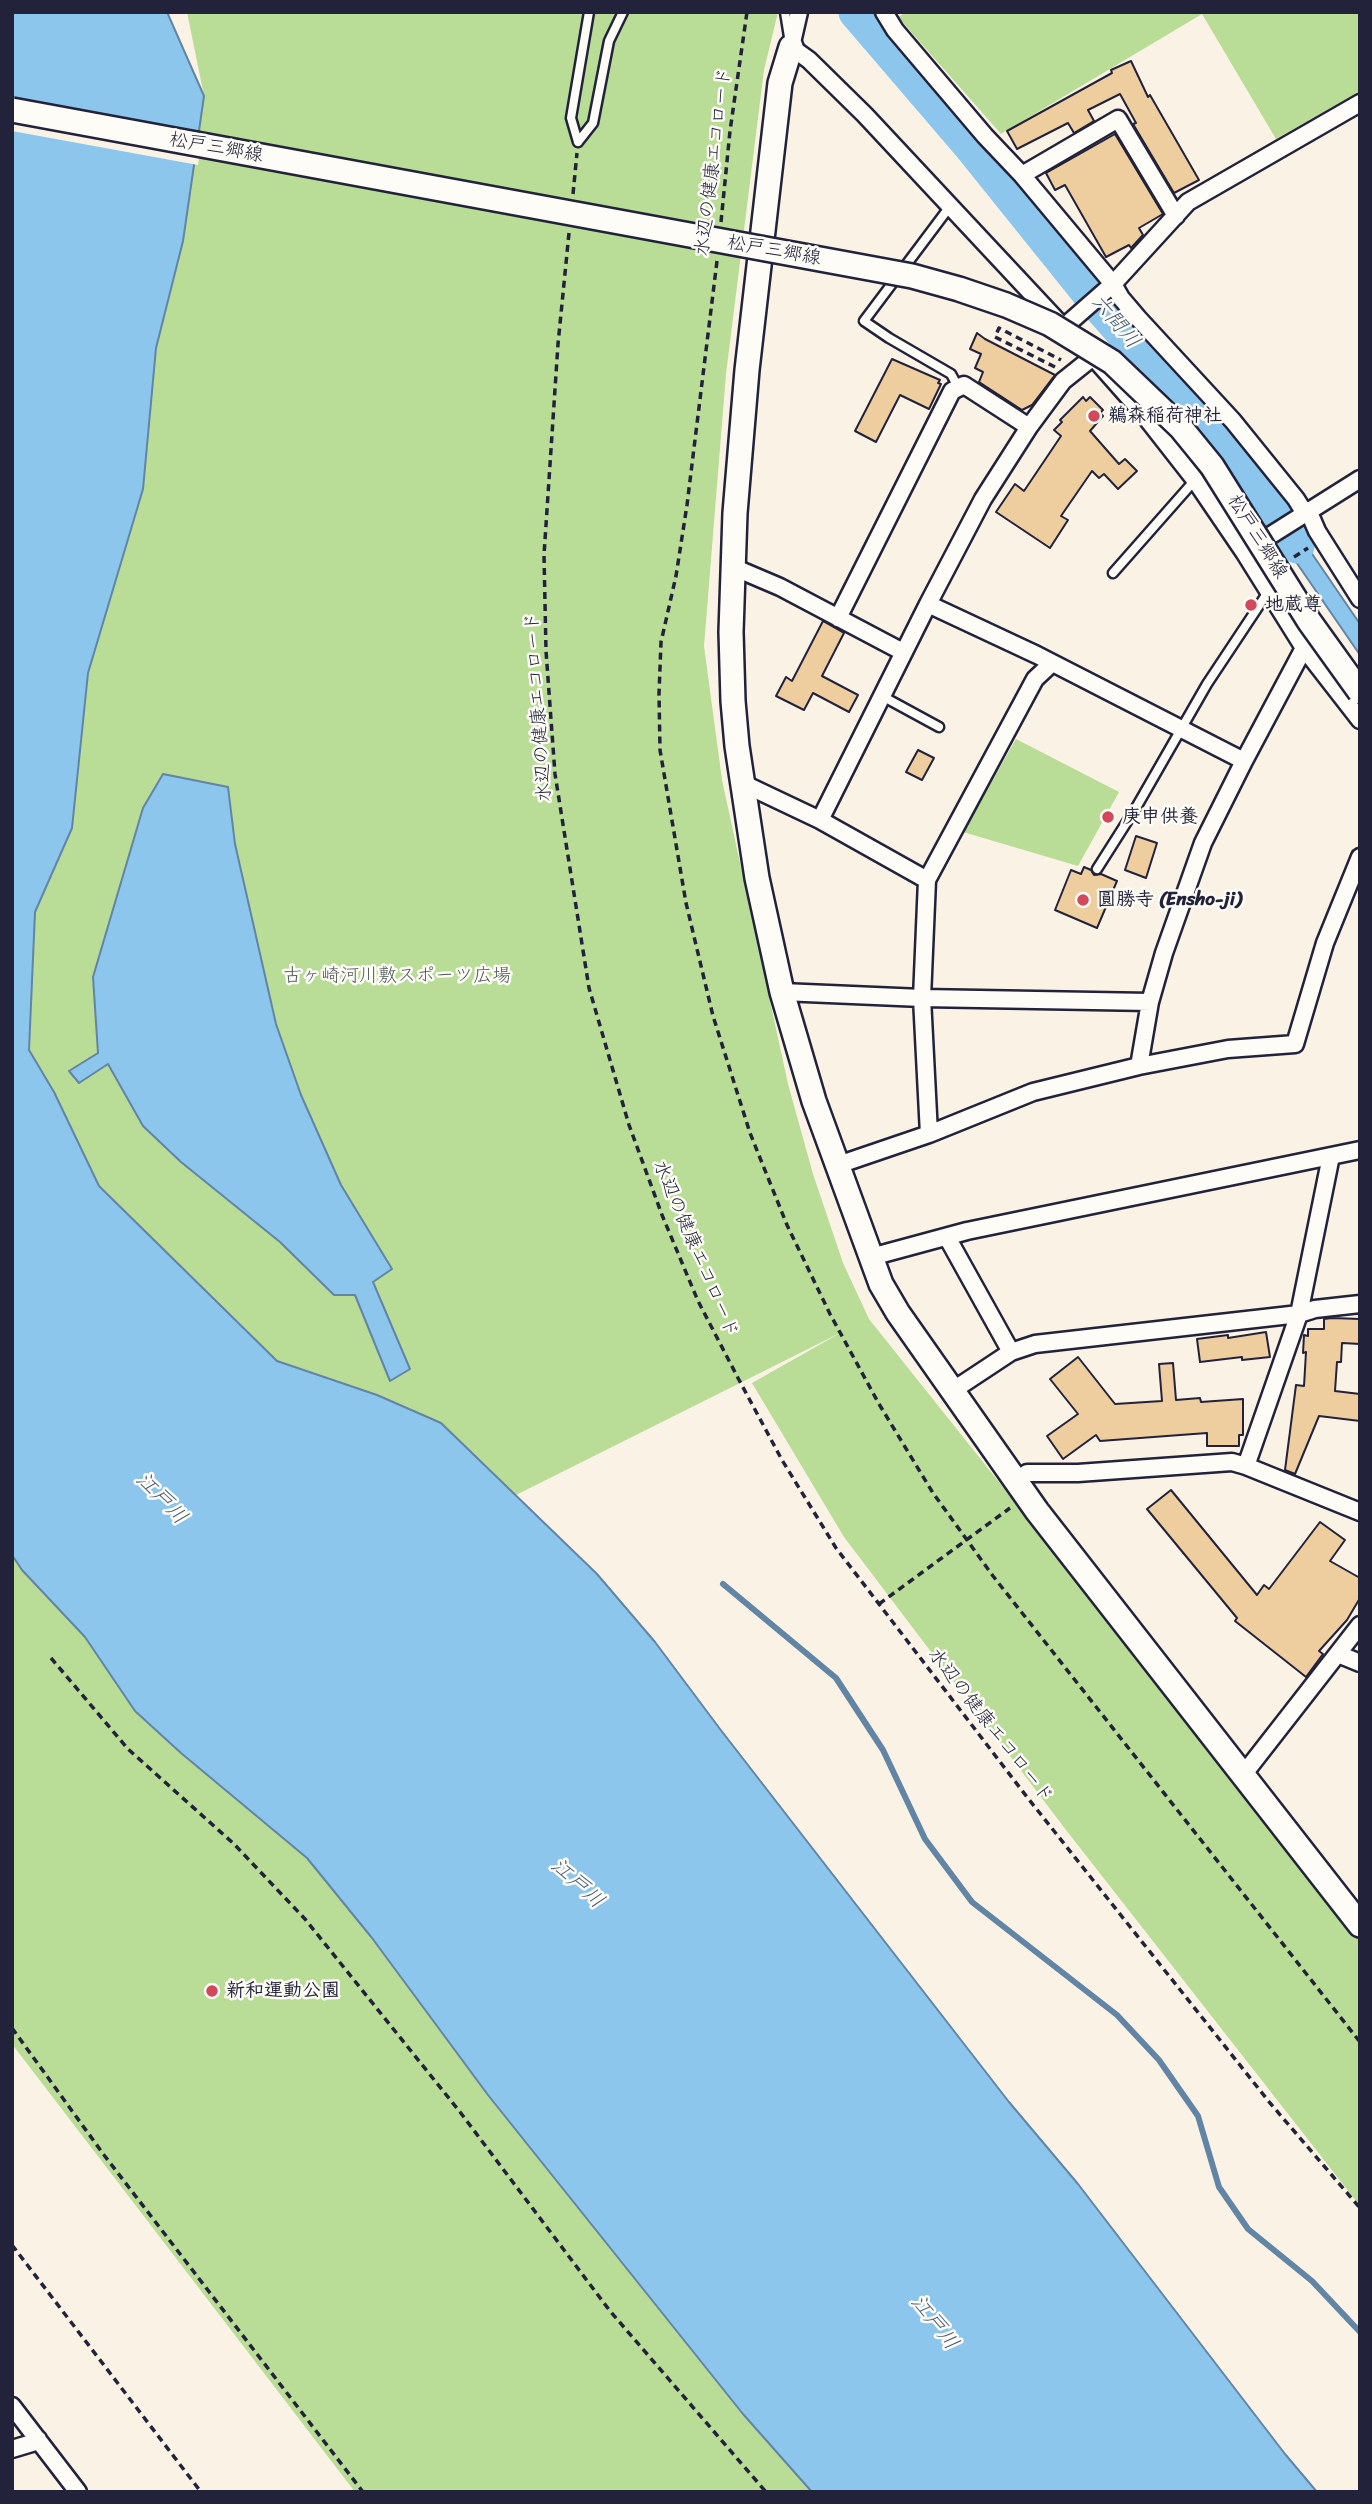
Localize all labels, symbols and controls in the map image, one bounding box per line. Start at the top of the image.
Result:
street label: 水辺の健康エコロード [691,66,737,258]
street label: 松戸三郷線 [167,129,265,167]
street label: 松戸三郷線 [725,232,823,270]
water label: 六間川 [1085,290,1145,354]
place label: 鵜森稲荷神社 [1108,405,1222,427]
marker: 鵜森稲荷神社 [1086,408,1102,424]
street label: 松戸三郷線 [1222,491,1292,583]
place label: 地蔵尊 [1265,594,1322,616]
marker: 地蔵尊 [1243,597,1259,613]
street label: 水辺の健康エコロード [521,611,557,803]
place label: 庚申供養 [1122,806,1198,828]
marker: 庚申供養 [1100,809,1116,825]
place label: 圓勝寺 (Ensho-ji) [1097,889,1242,911]
marker: 圓勝寺 (Ensho-ji) [1075,892,1091,908]
park label: 古ヶ崎河川敷スポーツ広場 [283,965,511,987]
street label: 水辺の健康エコロード [647,1157,743,1341]
water label: 江戸川 [130,1468,192,1530]
street label: 水辺の健康エコロード [923,1644,1057,1808]
water label: 江戸川 [545,1854,609,1914]
place label: 新和運動公園 [226,1980,340,2002]
marker: 新和運動公園 [204,1983,220,1999]
water label: 江戸川 [905,2290,963,2356]

